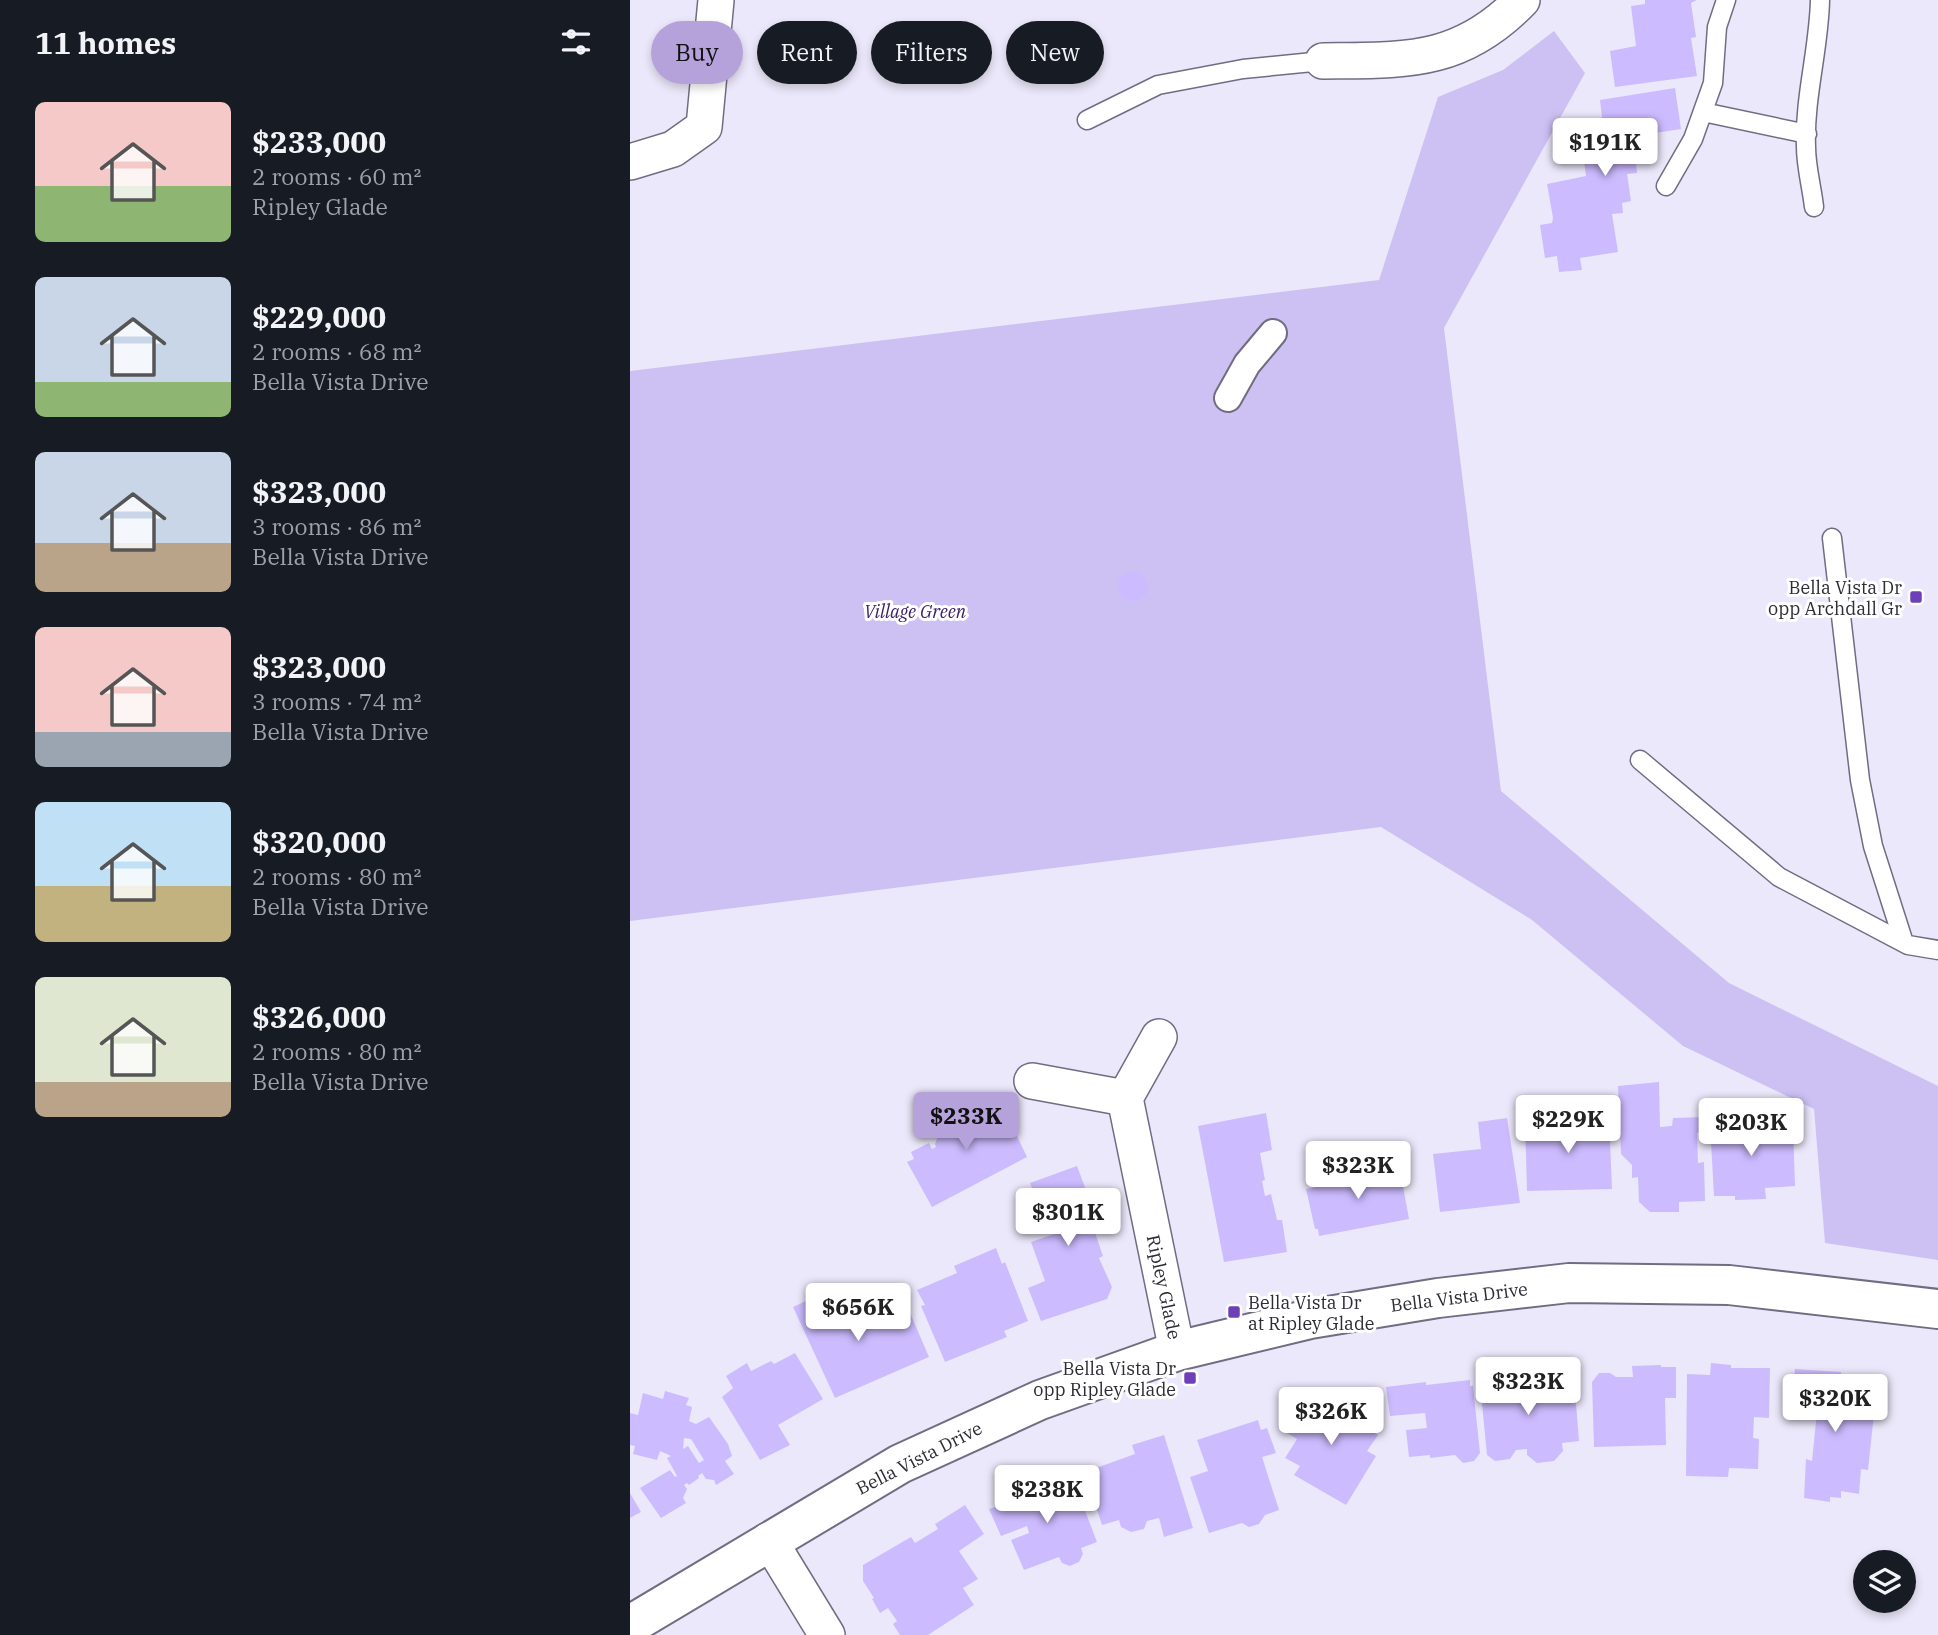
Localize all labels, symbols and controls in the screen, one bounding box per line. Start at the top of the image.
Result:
chip: Buy [651,21,743,84]
chip: Rent [757,21,857,84]
chip: Filters [871,21,992,84]
chip: New [1006,21,1104,84]
text: 11 homes [35,23,176,62]
icon: filters [557,23,595,61]
pin: $191K [1556,118,1654,178]
text: $233,000 [252,122,386,161]
text: $191K [1569,126,1641,156]
icon: home [91,130,175,214]
text: 2 rooms · 60 m² [252,161,422,191]
text: Ripley Glade [252,191,388,221]
text: $229,000 [252,297,386,336]
icon: home [91,305,175,389]
text: 2 rooms · 68 m² [252,336,422,366]
text: Bella Vista Drive [252,366,429,396]
text: $323,000 [252,472,386,511]
icon: home [91,480,175,564]
text: 3 rooms · 86 m² [252,511,422,541]
text: Bella Vista Drive [252,541,429,571]
place label: Bella Vista Dr opp Archdall Gr [1768,576,1902,620]
marker: Bella Vista Dr opp Archdall Gr [1908,589,1924,605]
park label: Village Green [864,600,967,623]
text: $323,000 [252,647,386,686]
icon: home [91,655,175,739]
text: 3 rooms · 74 m² [252,686,422,716]
text: Bella Vista Drive [252,716,429,746]
text: $320,000 [252,822,386,861]
icon: home [91,830,175,914]
text: 2 rooms · 80 m² [252,861,422,891]
text: Bella Vista Drive [252,891,429,921]
text: $326,000 [252,997,386,1036]
icon: home [91,1005,175,1089]
text: 2 rooms · 80 m² [252,1036,422,1066]
text: Bella Vista Drive [252,1066,429,1096]
pin: $233K [917,1092,1015,1152]
pin: $229K [1519,1096,1617,1155]
pin: $203K [1702,1098,1800,1158]
text: $233K [930,1100,1002,1130]
text: $229K [1532,1103,1604,1133]
text: $203K [1715,1106,1787,1136]
pin: $323K [1309,1142,1407,1201]
text: $323K [1322,1149,1394,1179]
pin: $301K [1019,1188,1117,1248]
text: $301K [1032,1196,1104,1226]
street label: Ripley Glade [1142,1233,1186,1341]
street label: Bella Vista Drive [1389,1277,1529,1317]
pin: $656K [809,1284,907,1343]
text: $656K [822,1291,894,1321]
place label: Bella Vista Dr at Ripley Glade [1248,1291,1375,1335]
marker: Bella Vista Dr at Ripley Glade [1226,1304,1242,1320]
place label: Bella Vista Dr opp Ripley Glade [1033,1357,1176,1401]
pin: $323K [1479,1358,1577,1417]
text: $323K [1492,1365,1564,1395]
marker: Bella Vista Dr opp Ripley Glade [1182,1370,1198,1386]
pin: $320K [1786,1374,1884,1434]
text: $320K [1799,1382,1871,1412]
pin: $326K [1282,1388,1380,1447]
text: $326K [1295,1395,1367,1425]
street label: Bella Vista Drive [852,1416,986,1500]
pin: $238K [998,1466,1096,1525]
text: $238K [1011,1473,1083,1503]
map controls [1853,1550,1916,1613]
button: layers [1853,1550,1916,1613]

